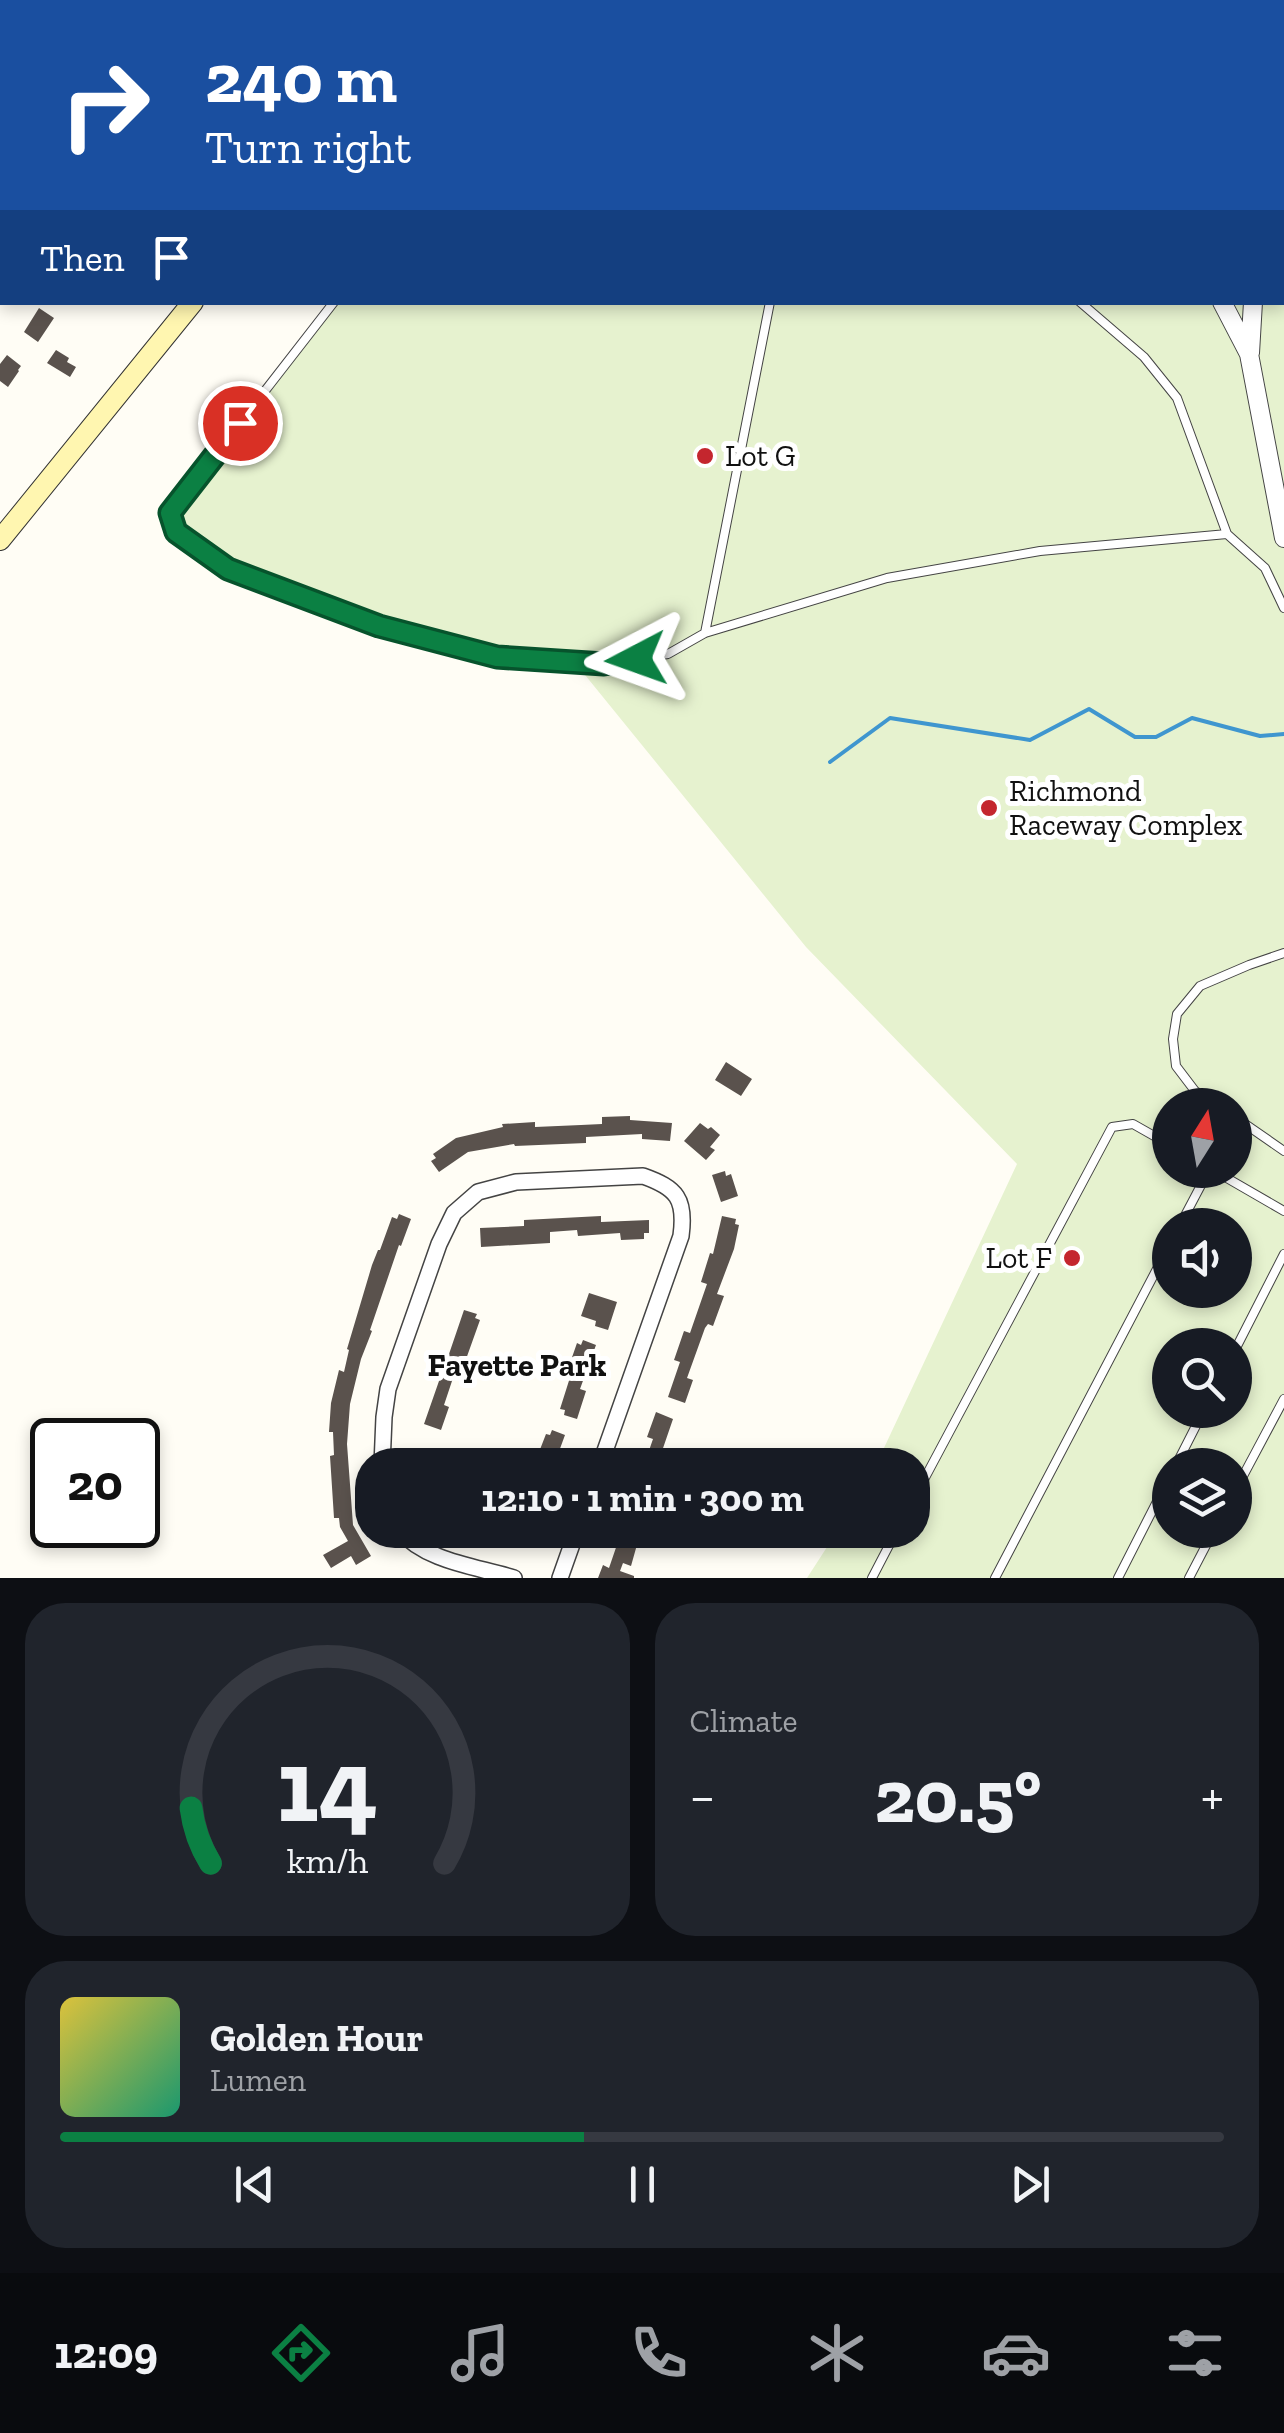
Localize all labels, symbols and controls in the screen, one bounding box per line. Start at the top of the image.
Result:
text: 240 m [205,36,397,120]
icon: right [40,40,170,170]
text: Turn right [205,121,411,175]
icon: arrive [144,230,199,285]
text: Then [40,235,124,281]
pin [198,381,283,466]
icon: arrive [213,396,268,451]
place label: Lot G [725,438,795,474]
marker: Lot G [694,445,716,467]
position arrow [584,607,688,711]
place label: Richmond Raceway Complex [1009,773,1242,843]
marker: Richmond Raceway Complex [978,797,1000,819]
north arrow [1152,1088,1252,1188]
map controls [1152,1088,1252,1548]
button: sound [1152,1208,1252,1308]
place label: Lot F [986,1240,1052,1276]
marker: Lot F [1061,1247,1083,1269]
button: search [1152,1328,1252,1428]
district label: Fayette Park [427,1346,607,1384]
speed limit sign: 20 [30,1418,160,1548]
button: layers [1152,1448,1252,1548]
text: 12:10 · 1 min · 300 m [481,1475,804,1521]
text: Climate [690,1702,798,1740]
text: 14 [277,1723,378,1848]
text: 20.5° [875,1751,1042,1841]
text: − [690,1763,715,1829]
text: + [1201,1763,1224,1829]
text: km/h [286,1839,368,1882]
text: Golden Hour [210,2015,423,2061]
text: Lumen [210,2061,306,2099]
icon: previous [227,2157,282,2212]
icon: pause [615,2157,670,2212]
icon: next [1003,2157,1058,2212]
icon: directions [266,2318,336,2388]
icon: music [445,2318,515,2388]
icon: phone [624,2318,694,2388]
icon: climate [802,2318,872,2388]
icon: car [981,2318,1051,2388]
icon: filters [1160,2318,1230,2388]
text: 12:09 [54,2326,158,2380]

